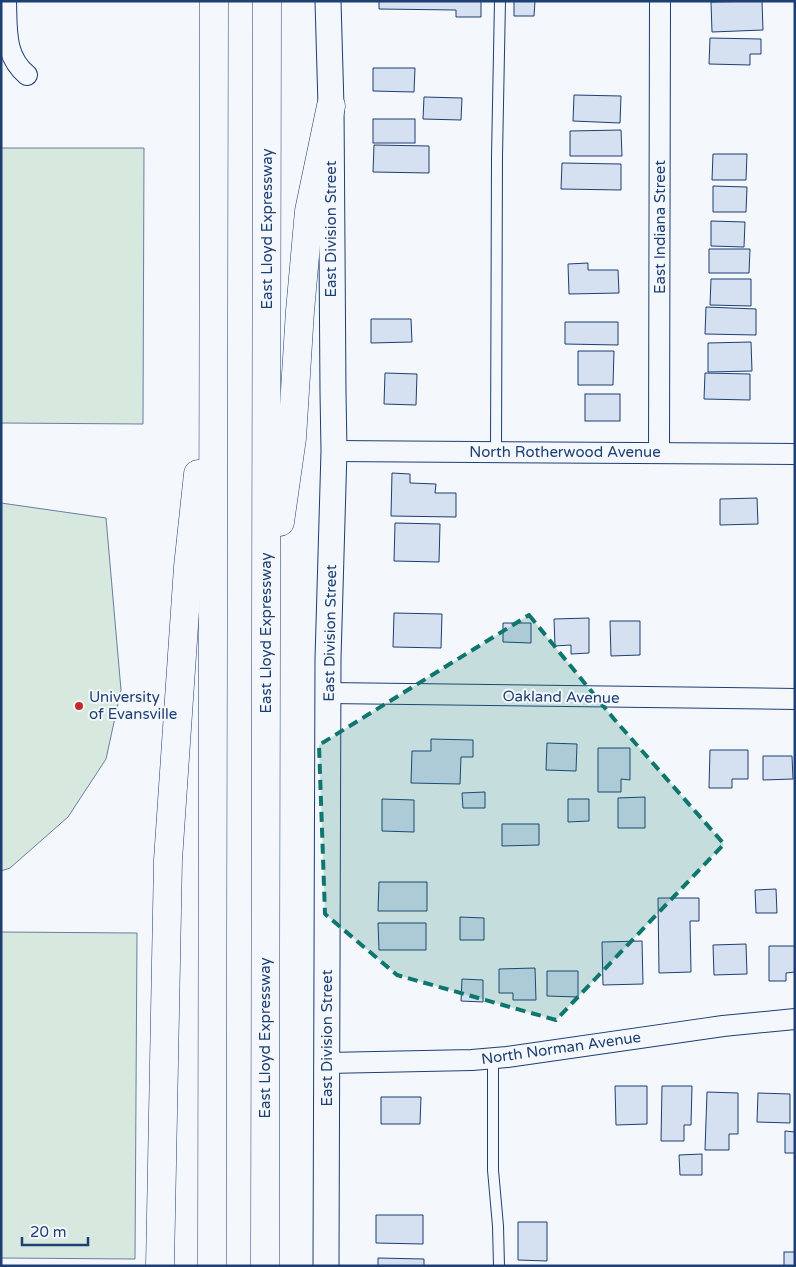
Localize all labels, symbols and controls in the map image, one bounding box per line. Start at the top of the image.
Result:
street label: East Lloyd Expressway [258,148,276,310]
street label: East Division Street [322,160,340,298]
street label: East Indiana Street [651,160,669,294]
street label: North Rotherwood Avenue [469,443,661,461]
street label: East Lloyd Expressway [257,552,275,714]
street label: East Division Street [320,564,340,702]
street label: Oakland Avenue [502,687,620,707]
place label: University of Evansville [89,688,177,723]
marker: University of Evansville [73,700,85,712]
street label: East Lloyd Expressway [256,957,274,1119]
street label: East Division Street [318,969,336,1107]
street label: North Norman Avenue [480,1028,642,1068]
scale bar [22,1214,89,1246]
text: 20 m [30,1223,67,1241]

